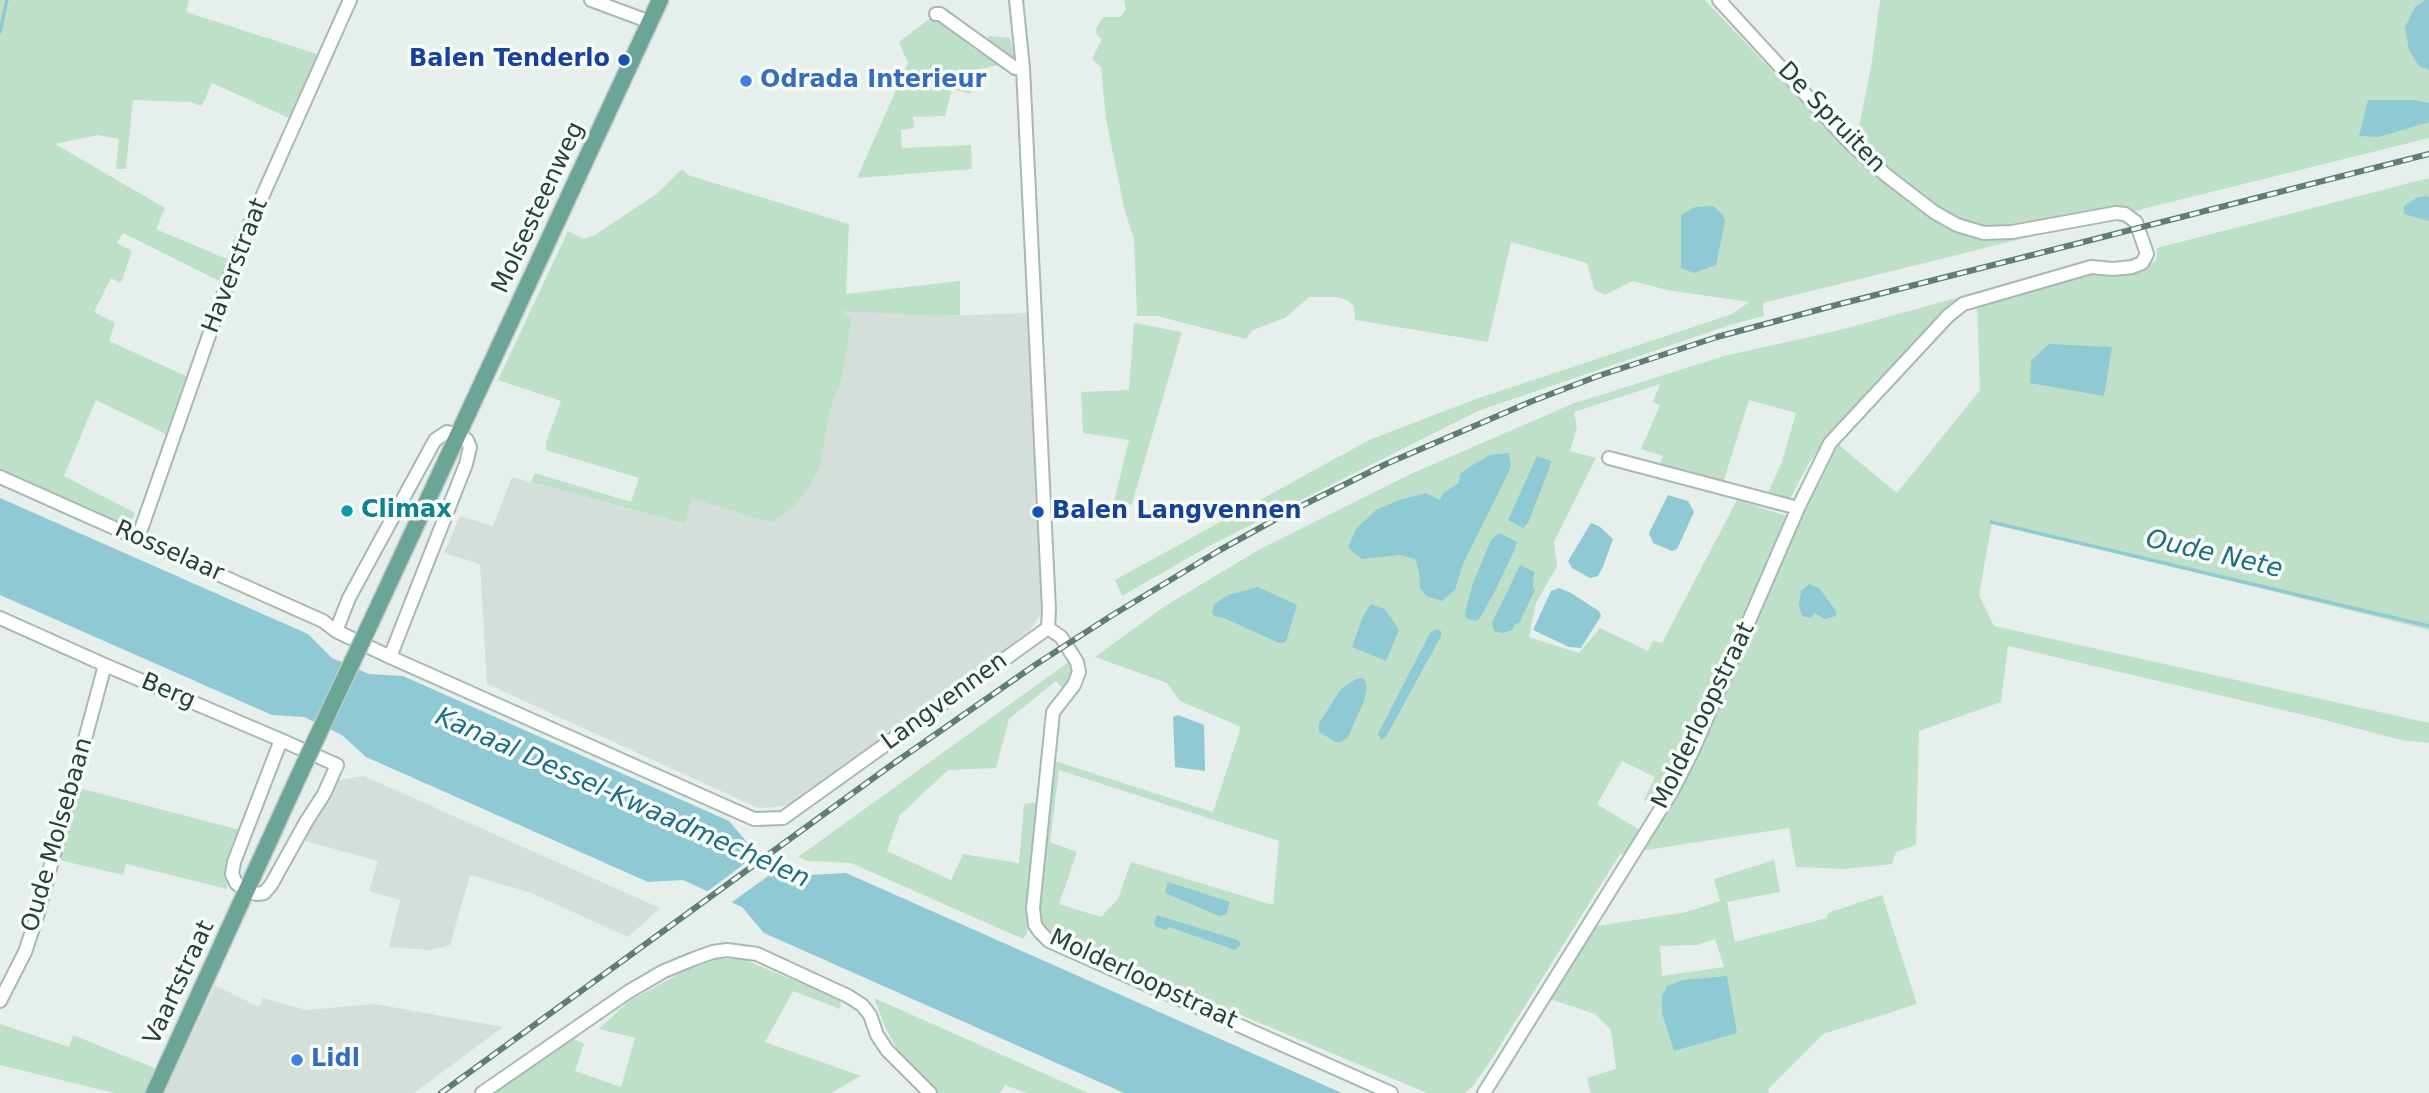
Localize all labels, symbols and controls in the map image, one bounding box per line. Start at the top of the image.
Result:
place label: Balen Tenderlo [409,46,610,74]
marker: Balen Tenderlo [616,52,632,68]
street label: De Spruiten [1771,57,1891,179]
place label: Odrada Interieur [760,67,986,95]
marker: Odrada Interieur [738,73,754,89]
street label: Molsesteenweg [487,118,591,298]
street label: Haverstraat [197,194,275,338]
place label: Climax [361,497,452,525]
place label: Balen Langvennen [1052,498,1302,526]
marker: Climax [339,503,355,519]
marker: Balen Langvennen [1030,504,1046,520]
street label: Rosselaar [110,515,228,589]
water label: Oude Nete [2143,524,2285,586]
street label: Molderloopstraat [1646,618,1762,814]
street label: Langvennen [877,647,1013,757]
street label: Berg [137,668,199,716]
water label: Kanaal Dessel-Kwaadmechelen [430,702,814,896]
street label: Oude Molsebaan [16,734,100,936]
street label: Vaartstraat [139,916,221,1050]
street label: Molderloopstraat [1045,924,1241,1036]
place label: Lidl [311,1046,360,1074]
marker: Lidl [289,1052,305,1068]

